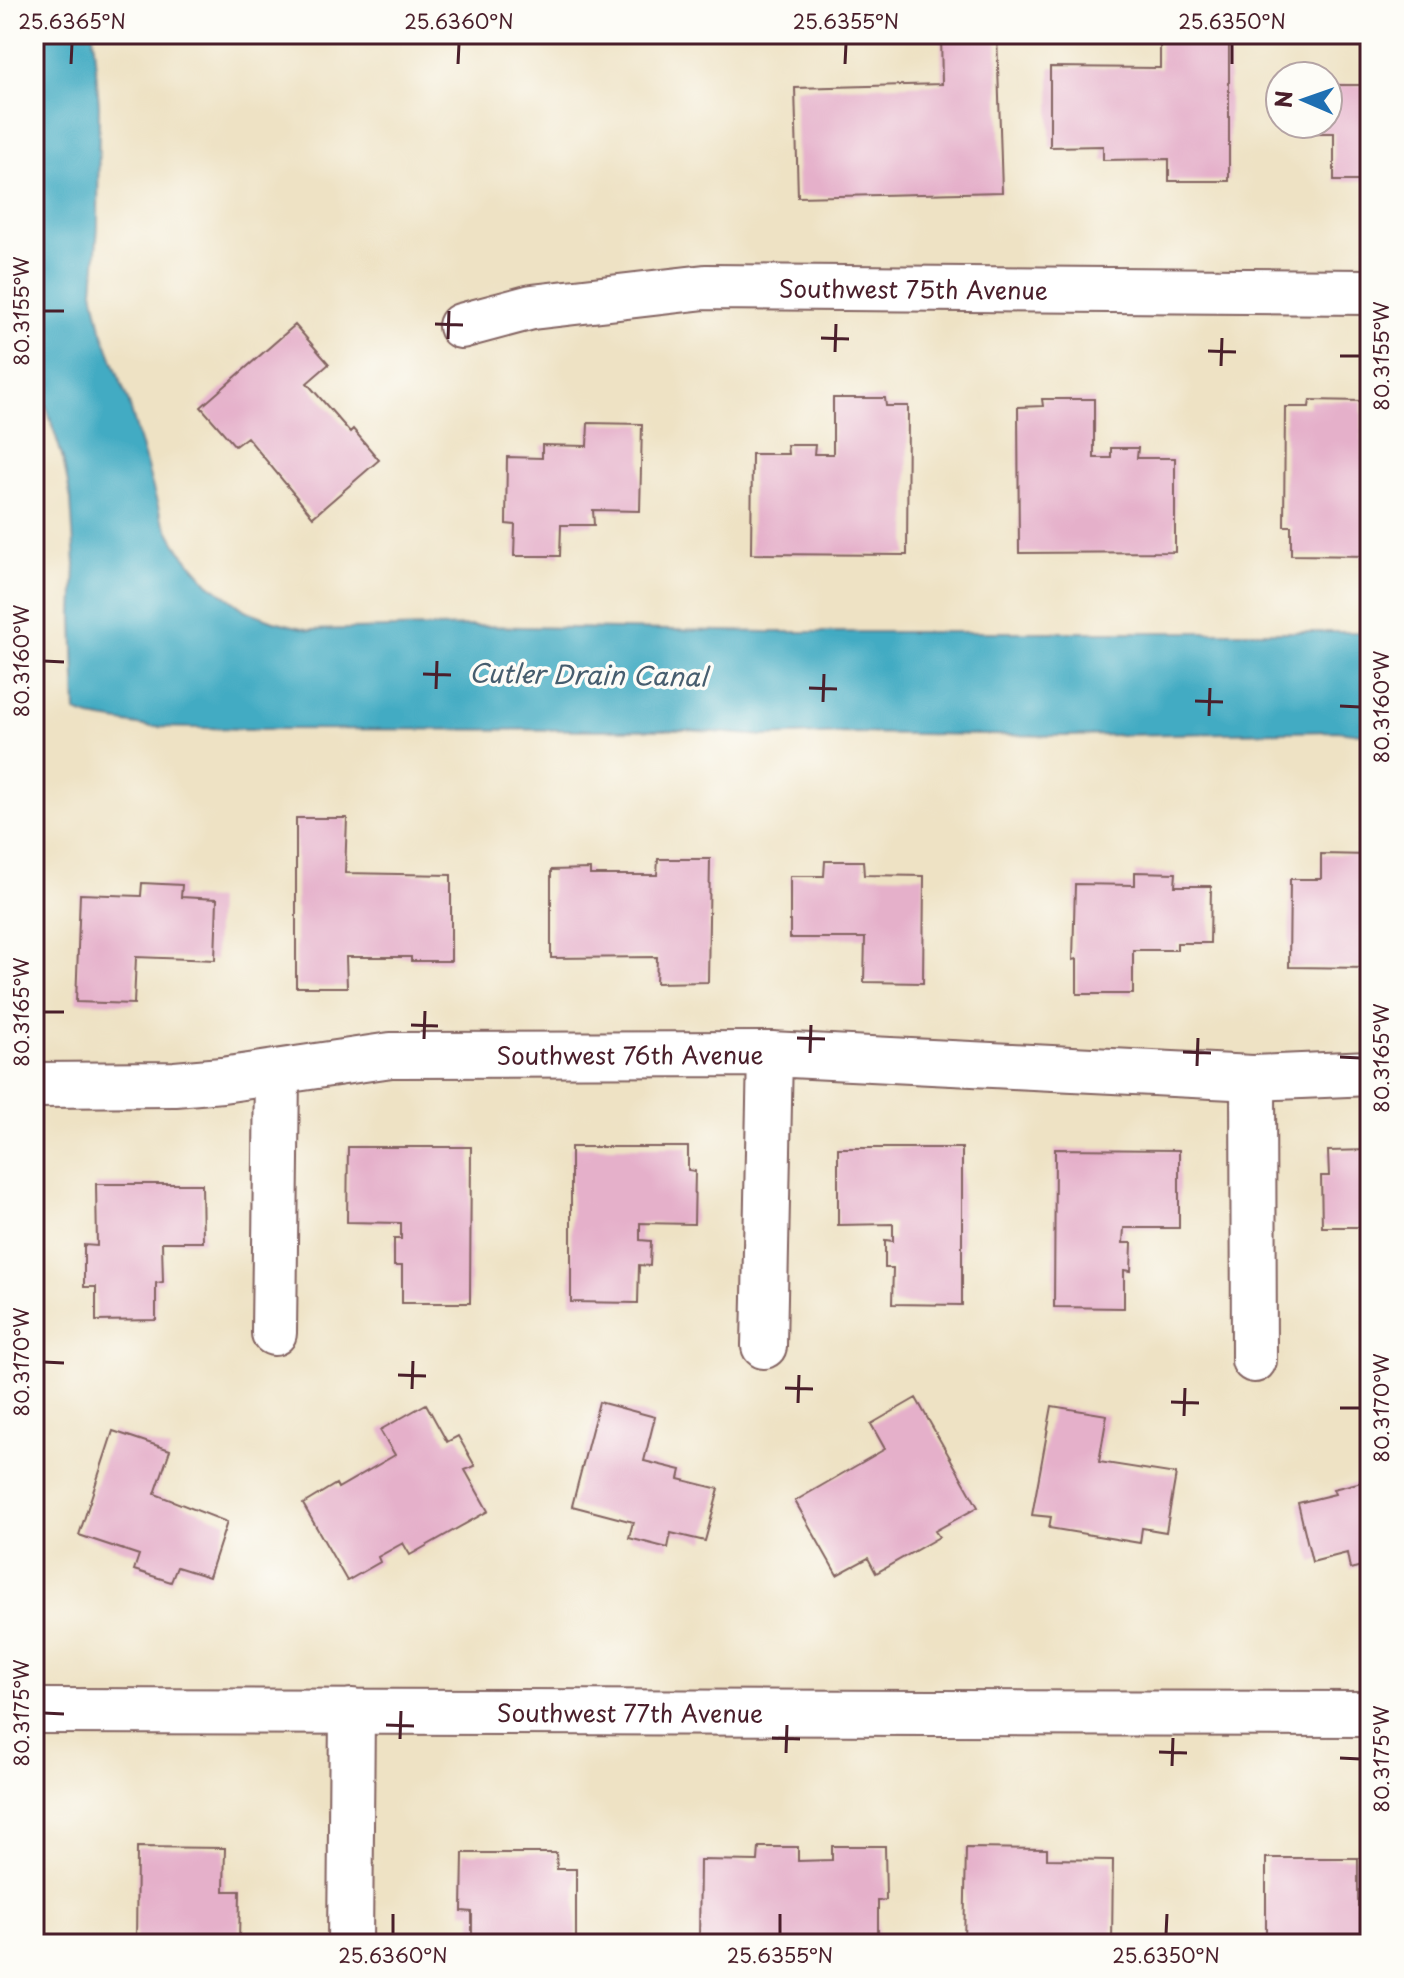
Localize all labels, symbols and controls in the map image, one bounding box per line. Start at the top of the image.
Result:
text: 25.6365°N [18,6,126,36]
text: 25.6360°N [404,6,514,36]
text: 25.6355°N [793,6,899,36]
text: 25.6350°N [1178,6,1286,36]
north arrow [1264,60,1344,140]
text: N [1266,90,1299,109]
text: 80.3155°W [6,256,36,366]
street label: Southwest 75th Avenue [779,270,1048,308]
text: 80.3155°W [1366,301,1396,411]
text: 80.3160°W [6,604,36,717]
text: 80.3160°W [1366,650,1396,763]
water label: Cutler Drain Canal [469,652,711,696]
text: 80.3165°W [6,957,36,1067]
text: 80.3165°W [1366,1003,1396,1113]
street label: Southwest 76th Avenue [496,1036,764,1073]
text: 80.3170°W [6,1307,36,1417]
text: 80.3170°W [1366,1353,1396,1463]
text: 80.3175°W [6,1659,36,1767]
street label: Southwest 77th Avenue [497,1694,763,1731]
text: 80.3175°W [1366,1705,1396,1813]
text: 25.6360°N [338,1940,448,1970]
text: 25.6355°N [727,1940,833,1970]
text: 25.6350°N [1112,1940,1220,1970]

